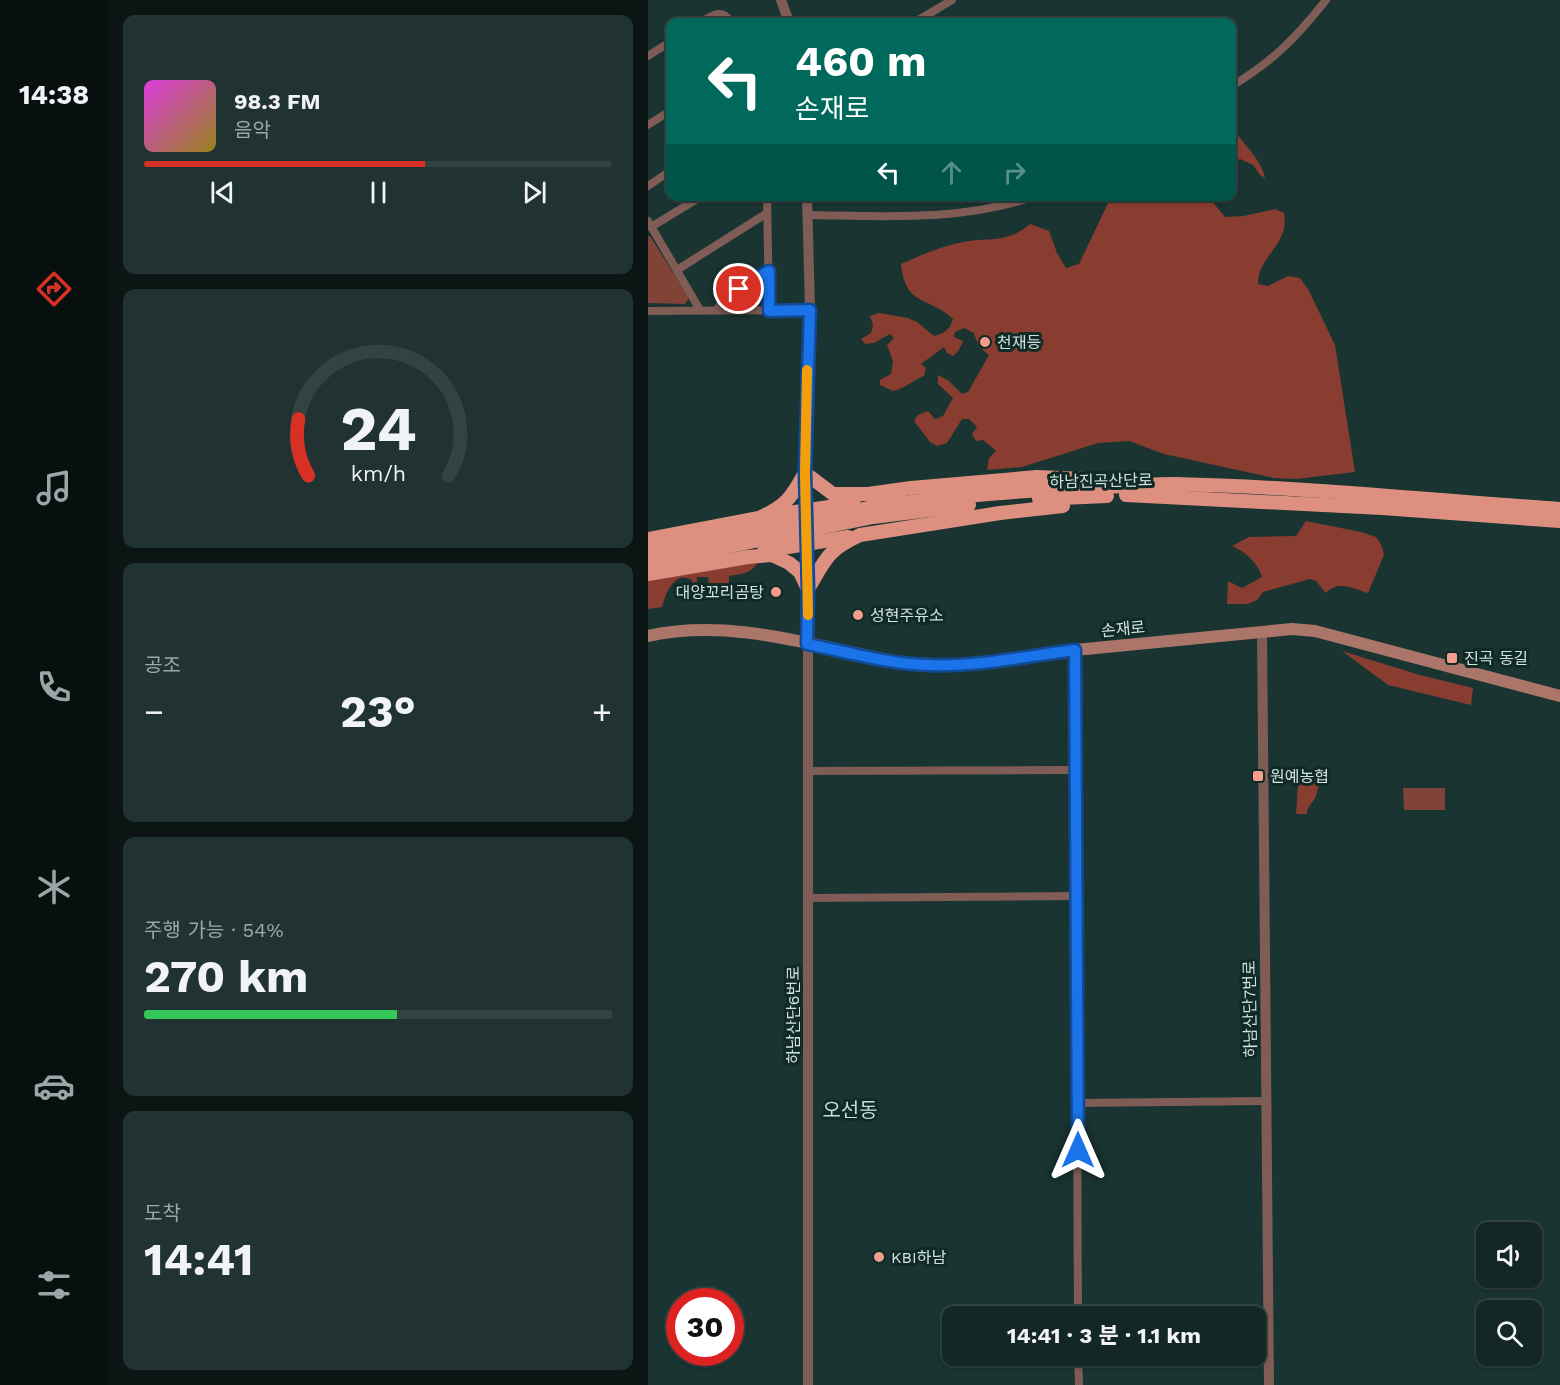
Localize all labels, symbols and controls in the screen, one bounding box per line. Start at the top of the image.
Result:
text: 460 m [795,37,927,86]
icon: left [696,42,774,120]
text: 14:38 [19,79,89,111]
text: 98.3 FM [234,89,321,114]
text: 손재로 [795,93,870,125]
text: 음악 [234,118,271,142]
icon: left [872,156,905,189]
icon: ahead [935,156,968,189]
icon: right [998,156,1031,189]
icon: previous [206,176,239,209]
icon: pause [362,176,395,209]
icon: next [518,176,551,209]
pin [713,263,764,314]
icon: directions [33,268,75,310]
icon: arrive [722,272,755,305]
place label: 천재등 [997,333,1041,352]
marker: 천재등 [978,335,992,349]
text: 24 [340,392,416,465]
text: km/h [350,461,406,486]
icon: music [33,467,75,509]
street label: 하남진곡산단로 [1049,471,1153,491]
place label: 대양꼬리곰탕 [676,583,764,602]
marker: 대양꼬리곰탕 [769,585,783,599]
place label: 성현주유소 [870,606,944,625]
marker: 성현주유소 [851,608,865,622]
street label: 손재로 [1100,618,1146,640]
place label: 진곡 동길 [1464,649,1528,668]
marker: 진곡 동길 [1445,651,1459,665]
text: 공조 [144,653,181,677]
icon: phone [33,666,75,708]
text: 23° [340,685,416,738]
text: − [144,692,164,731]
text: + [592,692,612,731]
place label: 원예농협 [1270,767,1329,786]
marker: 원예농협 [1251,769,1265,783]
icon: climate [33,866,75,908]
text: 주행 가능 · 54% [144,918,284,942]
text: 270 km [144,950,308,1003]
street label: 하남산단7번로 [1240,960,1260,1058]
street label: 하남산단6번로 [784,966,803,1064]
icon: car [33,1065,75,1107]
district label: 오선동 [822,1098,878,1122]
position arrow [1046,1118,1110,1182]
text: 도착 [144,1201,181,1225]
map controls [1476,1222,1542,1366]
button: sound [1476,1222,1542,1288]
text: 14:41 [144,1233,253,1286]
place label: KBI하남 [891,1248,946,1267]
marker: KBI하남 [872,1250,886,1264]
icon: filters [33,1264,75,1306]
speed limit sign: 30 [666,1288,744,1366]
button: search [1476,1300,1542,1366]
text: 14:41 · 3 분 · 1.1 km [1007,1323,1201,1348]

